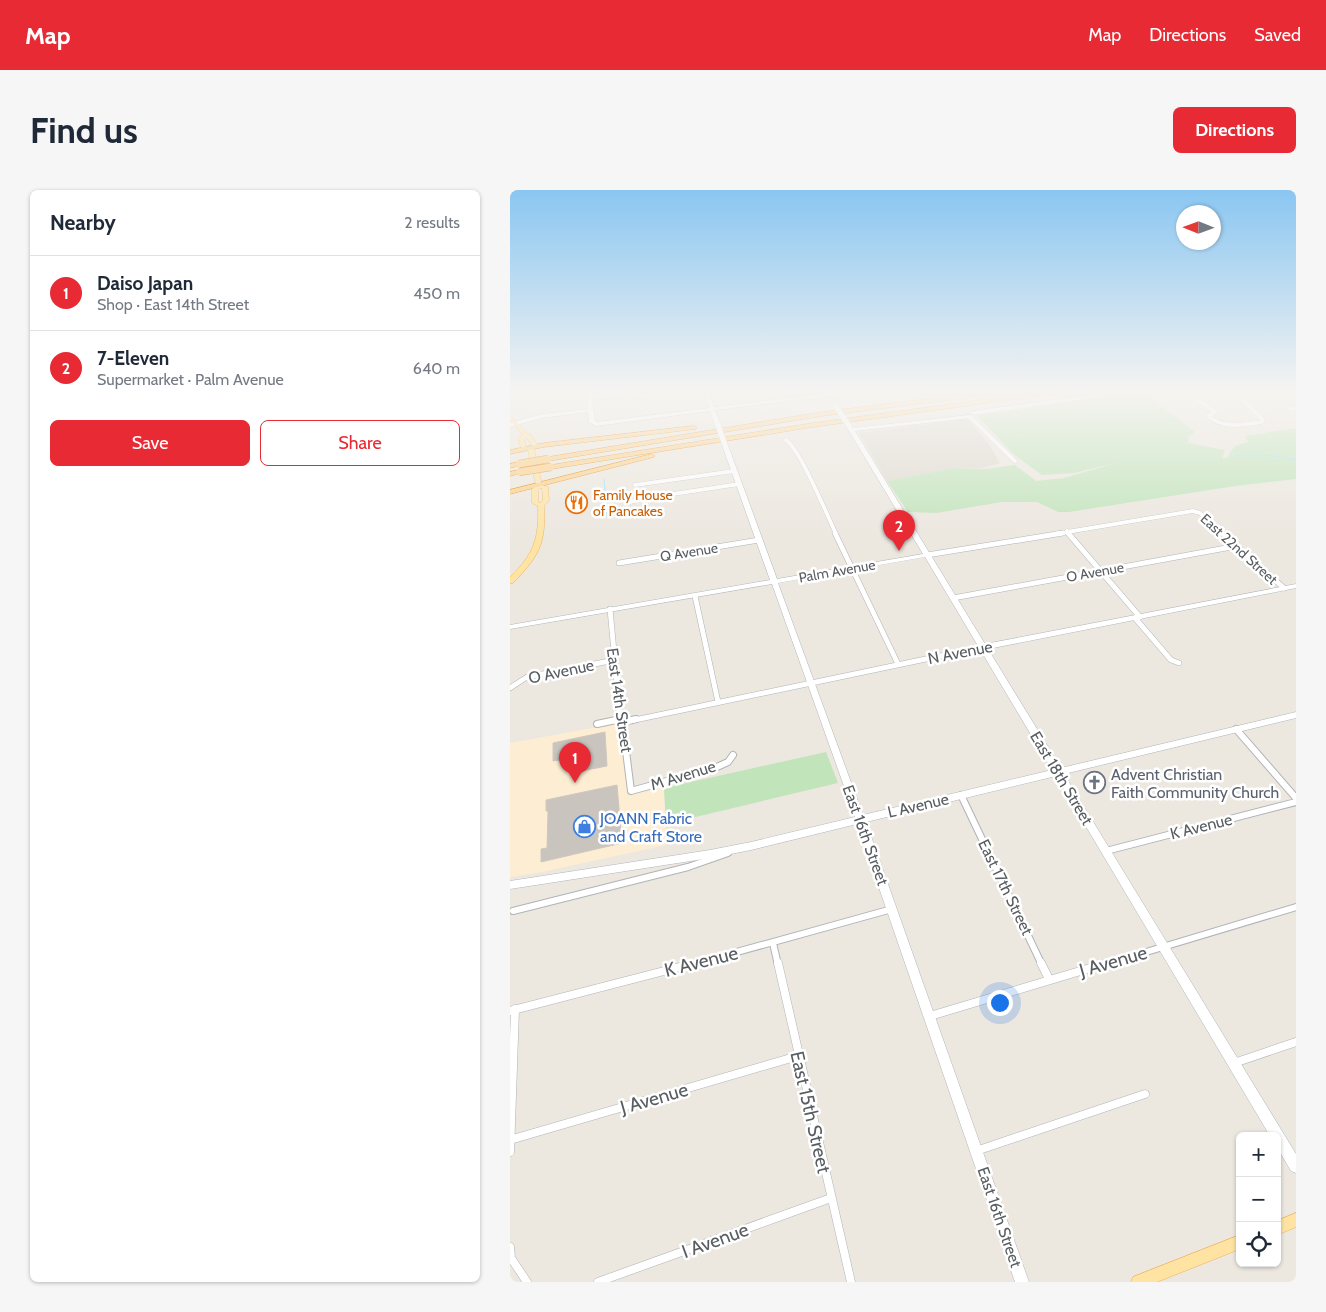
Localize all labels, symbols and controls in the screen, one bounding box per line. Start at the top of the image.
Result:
text: Map [25,21,71,50]
text: Map [1088,24,1121,46]
text: Directions [1149,24,1226,46]
text: Saved [1254,24,1301,46]
button: Directions [1173,107,1296,153]
text: Find us [30,109,138,152]
north arrow [1176,205,1221,250]
text: Nearby [50,210,116,235]
text: 2 results [404,213,460,232]
text: Daiso Japan [97,272,193,295]
text: 1 [63,284,69,303]
text: 450 m [413,284,460,303]
text: Shop · East 14th Street [97,295,249,314]
text: 7-Eleven [97,347,169,370]
text: 2 [62,359,70,378]
text: 640 m [413,359,460,378]
text: Supermarket · Palm Avenue [97,370,284,389]
button: Save [50,420,250,466]
button: Share [260,420,460,466]
place label: Family House of Pancakes [593,486,673,520]
restaurant icon: Family House of Pancakes [565,491,589,515]
pin: 2 [883,510,915,551]
street label: East 22nd Street [1197,510,1281,589]
street label: Q Avenue [659,539,719,565]
street label: Palm Avenue [797,555,877,587]
street label: O Avenue [1065,558,1125,586]
street label: N Avenue [926,637,994,668]
street label: East 14th Street [603,647,636,754]
street label: O Avenue [527,655,596,688]
street label: East 18th Street [1026,728,1097,829]
pin: 1 [559,742,591,783]
street label: M Avenue [648,757,718,794]
place label: Advent Christian Faith Community Church [1111,765,1279,802]
church icon: Advent Christian Faith Community Church [1083,771,1107,795]
street label: East 16th Street [839,782,893,888]
street label: L Avenue [886,789,951,822]
place label: JOANN Fabric and Craft Store [599,809,702,846]
street label: K Avenue [1168,810,1234,843]
shop icon: JOANN Fabric and Craft Store [572,815,596,839]
street label: East 17th Street [974,836,1037,939]
street label: K Avenue [662,941,741,982]
street label: J Avenue [1076,941,1150,982]
your location [987,990,1013,1016]
street label: East 15th Street [785,1049,836,1176]
street label: J Avenue [617,1078,691,1119]
map controls [1236,1132,1281,1267]
button: + [1236,1132,1281,1177]
street label: East 16th Street [973,1164,1026,1271]
button: − [1236,1177,1281,1222]
street label: I Avenue [679,1218,752,1263]
button: locate [1236,1222,1281,1267]

